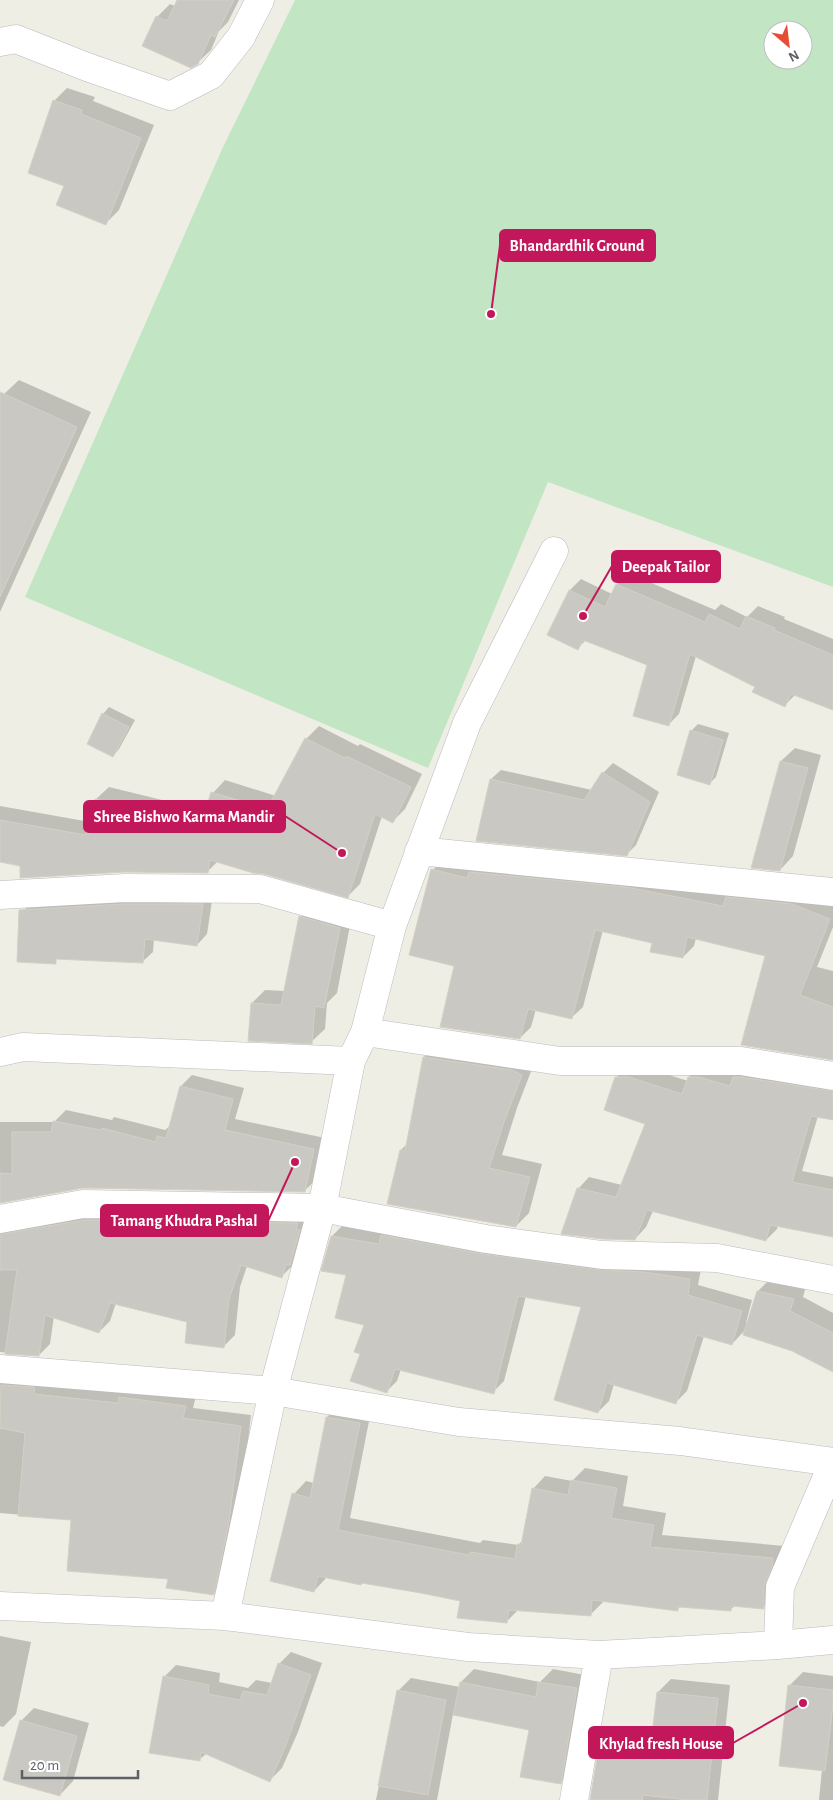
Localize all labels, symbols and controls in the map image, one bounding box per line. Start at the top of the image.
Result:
north arrow [763,20,813,70]
text: N [786,47,801,64]
callout: Bhandardhik Ground [500,230,655,261]
text: Bhandardhik Ground [510,238,645,254]
callout: Deepak Tailor [612,551,720,582]
text: Deepak Tailor [622,559,711,575]
callout: Shree Bishwo Karma Mandir [84,801,285,832]
text: Shree Bishwo Karma Mandir [94,809,275,825]
callout: Tamang Khudra Pashal [101,1205,268,1236]
text: Tamang Khudra Pashal [111,1213,257,1229]
callout: Khylad fresh House [589,1727,733,1758]
text: Khylad fresh House [599,1736,723,1753]
scale bar [22,1748,139,1780]
text: 20 m [30,1758,59,1773]

